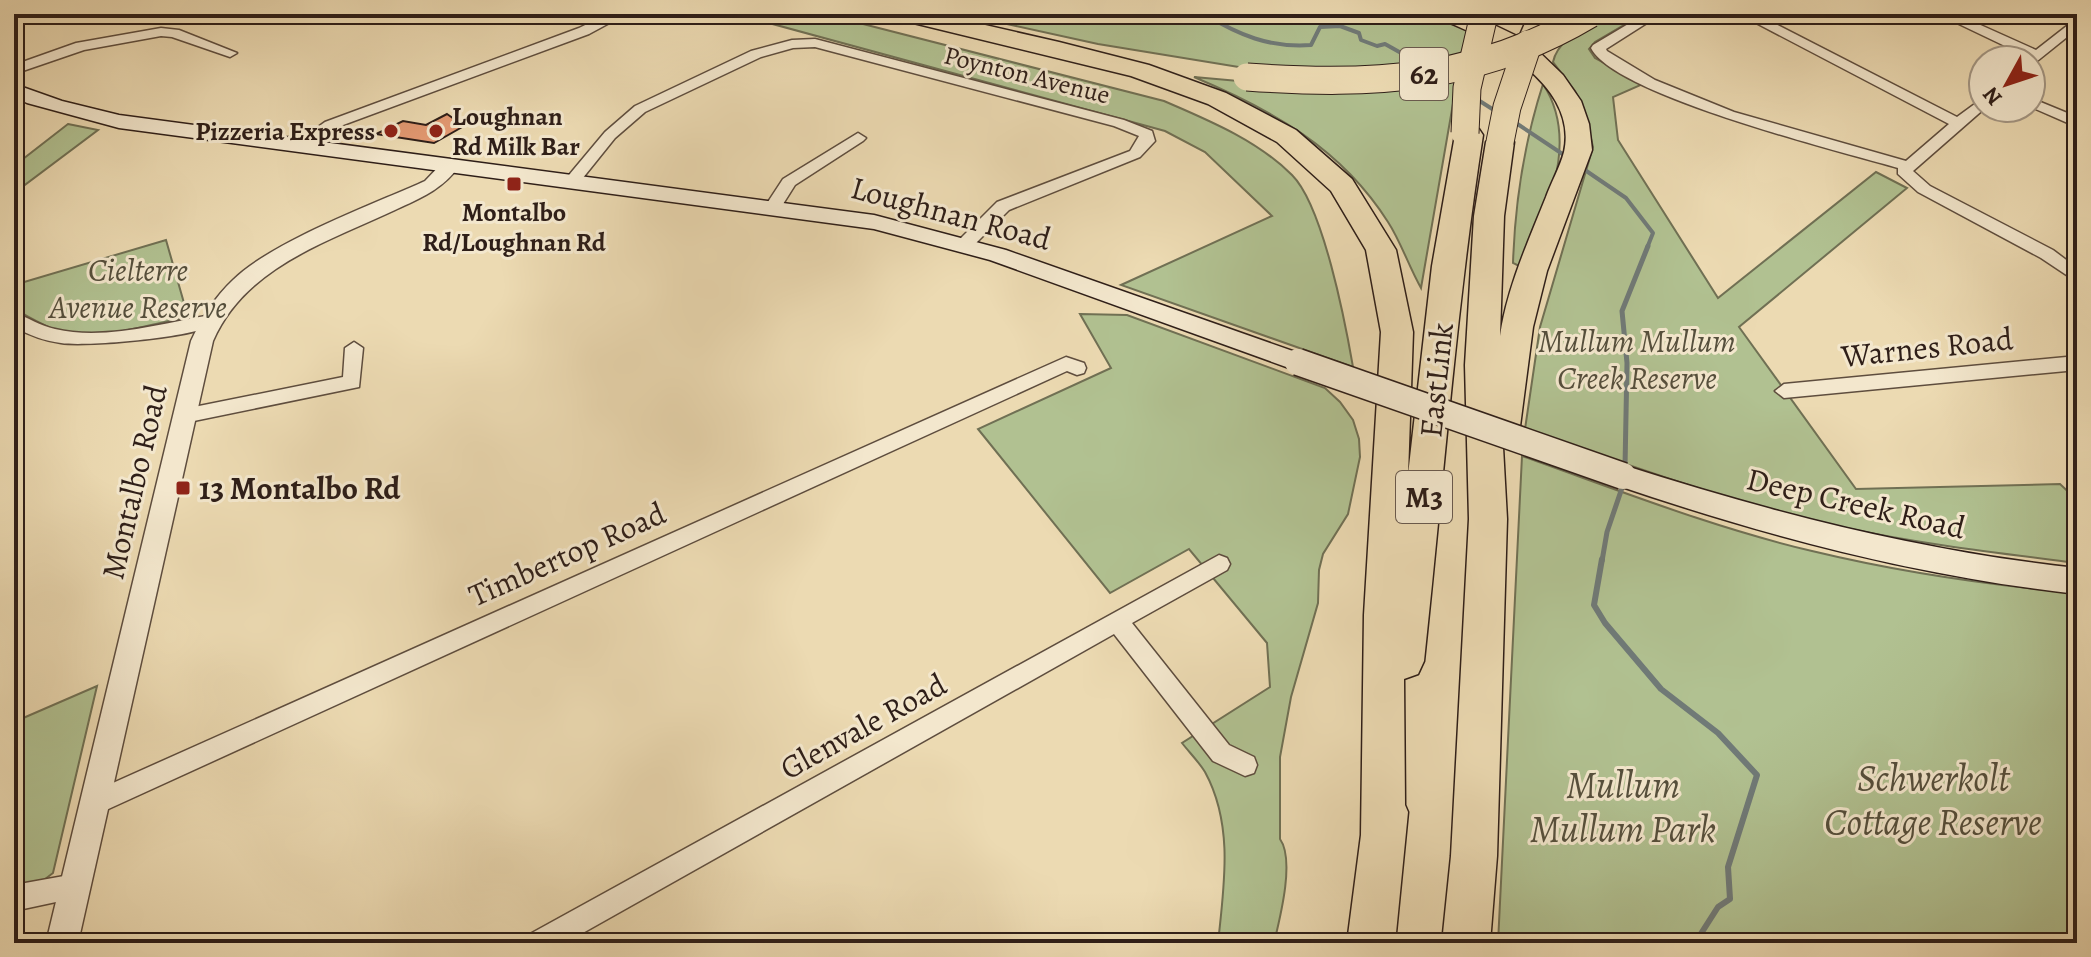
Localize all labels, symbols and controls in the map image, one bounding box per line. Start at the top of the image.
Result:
street label: Poynton Avenue [940,37,1114,113]
north arrow [1967,44,2047,124]
road number: 62 [1400,48,1448,100]
text: N [1976,80,2009,112]
place label: Loughnan Rd Milk Bar [452,99,580,164]
place label: Pizzeria Express [195,114,375,149]
marker: Pizzeria Express [382,122,400,140]
marker: Loughnan Rd Milk Bar [427,122,445,140]
street label: Loughnan Road [846,165,1057,261]
marker: Montalbo Rd/Loughnan Rd [505,175,523,193]
place label: Montalbo Rd/Loughnan Rd [422,195,607,260]
park label: Cielterre Avenue Reserve [47,248,227,329]
street label: Warnes Road [1838,316,2016,378]
park label: Mullum Mullum Creek Reserve [1538,319,1736,400]
street label: EastLink [1408,320,1464,440]
street label: Montalbo Road [90,380,178,584]
street label: Deep Creek Road [1742,456,1971,550]
place label: 13 Montalbo Rd [199,466,401,510]
road number: M3 [1396,471,1452,523]
marker: 13 Montalbo Rd [174,479,192,497]
street label: Timbertop Road [462,491,673,617]
street label: Glenvale Road [772,662,955,790]
park label: Schwerkolt Cottage Reserve [1824,752,2042,848]
park label: Mullum Mullum Park [1530,759,1716,855]

